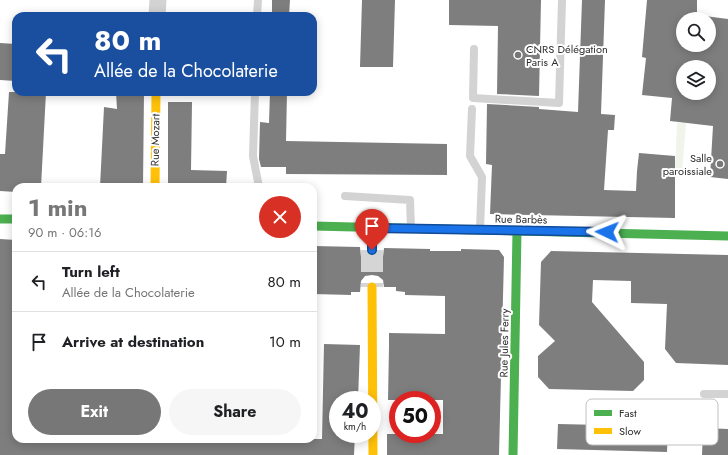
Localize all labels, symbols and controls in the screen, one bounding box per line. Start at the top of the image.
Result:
map controls [676,12,716,100]
button: search [676,12,716,52]
text: 80 m [94,20,161,61]
icon: left [28,28,80,80]
place label: CNRS Délégation Paris A [526,41,608,70]
marker: CNRS Délégation Paris A [513,50,523,60]
text: Allée de la Chocolaterie [94,58,278,84]
button: layers [676,60,716,100]
street label: Rue Mozart [147,113,163,166]
place label: Salle paroissiale [663,150,712,179]
marker: Salle paroissiale [715,159,725,169]
text: 1 min [28,190,88,225]
button: close [259,196,301,238]
pin [355,209,389,250]
street label: Rue Barbès [495,211,548,227]
position arrow [586,211,628,253]
icon: arrive [361,215,383,237]
text: 90 m · 06:16 [28,223,102,242]
text: Turn left [62,261,120,283]
icon: left [28,271,50,293]
text: 80 m [268,271,301,293]
text: Allée de la Chocolaterie [62,283,195,302]
street label: Rue Jules Ferry [495,308,513,378]
icon: arrive [28,331,50,353]
text: Arrive at destination [62,331,204,353]
text: 10 m [269,331,301,353]
button: Exit [28,389,161,435]
button: Share [169,389,301,435]
speed limit sign: 50 [389,391,441,443]
text: 40 [341,397,369,426]
legend [586,399,718,445]
text: Fast [619,405,637,421]
text: km/h [344,419,366,434]
text: Slow [619,423,641,439]

